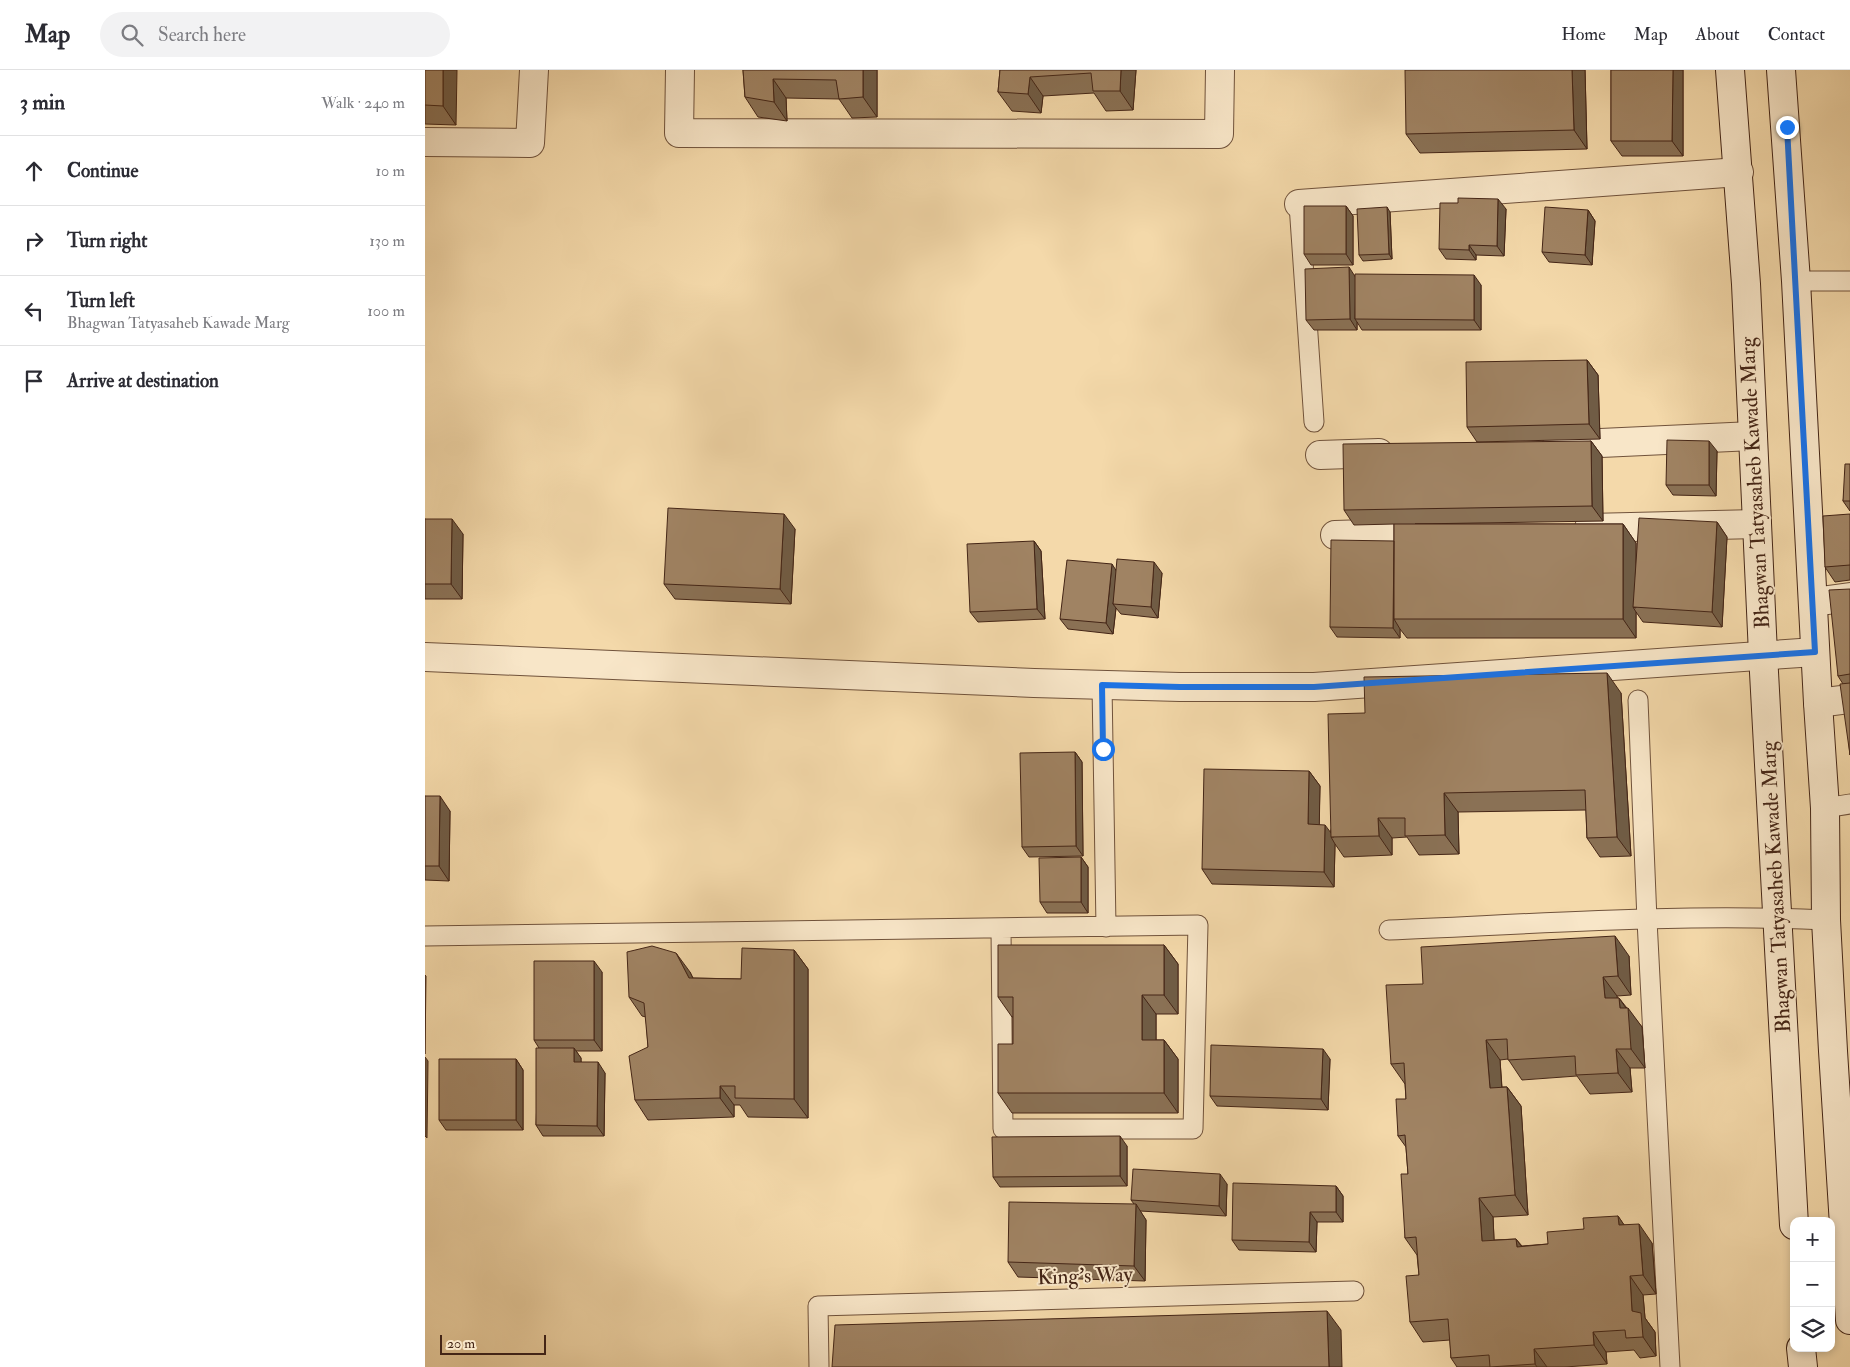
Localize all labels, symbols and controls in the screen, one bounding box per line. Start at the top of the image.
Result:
search box [100,12,450,57]
text: Map [25,19,70,50]
icon: search [118,21,146,49]
text: Search here [158,23,246,47]
text: Home [1561,23,1606,46]
text: Map [1634,23,1668,46]
text: About [1696,23,1740,46]
text: Contact [1768,23,1825,46]
text: 3 min [20,89,65,116]
text: Walk · 240 m [321,93,405,113]
route end [1776,116,1799,139]
icon: ahead [20,157,48,185]
text: Continue [67,159,138,183]
text: 10 m [375,161,405,181]
icon: right [20,227,48,255]
text: Turn right [67,229,147,253]
text: 130 m [369,231,405,251]
text: Turn left [67,289,135,313]
icon: left [20,297,48,325]
text: 100 m [367,301,405,321]
text: Bhagwan Tatyasaheb Kawade Marg [67,313,290,333]
street label: Bhagwan Tatyasaheb Kawade Marg [1734,336,1776,630]
icon: arrive [20,367,48,395]
text: Arrive at destination [67,369,219,393]
route start [1092,738,1115,761]
street label: Bhagwan Tatyasaheb Kawade Marg [1755,740,1797,1034]
map controls [1790,1217,1835,1352]
button: + [1790,1217,1835,1262]
street label: King's Way [1037,1261,1134,1291]
button: − [1790,1262,1835,1307]
button: layers [1790,1307,1835,1352]
scale bar [440,1332,546,1355]
text: 20 m [447,1335,475,1352]

